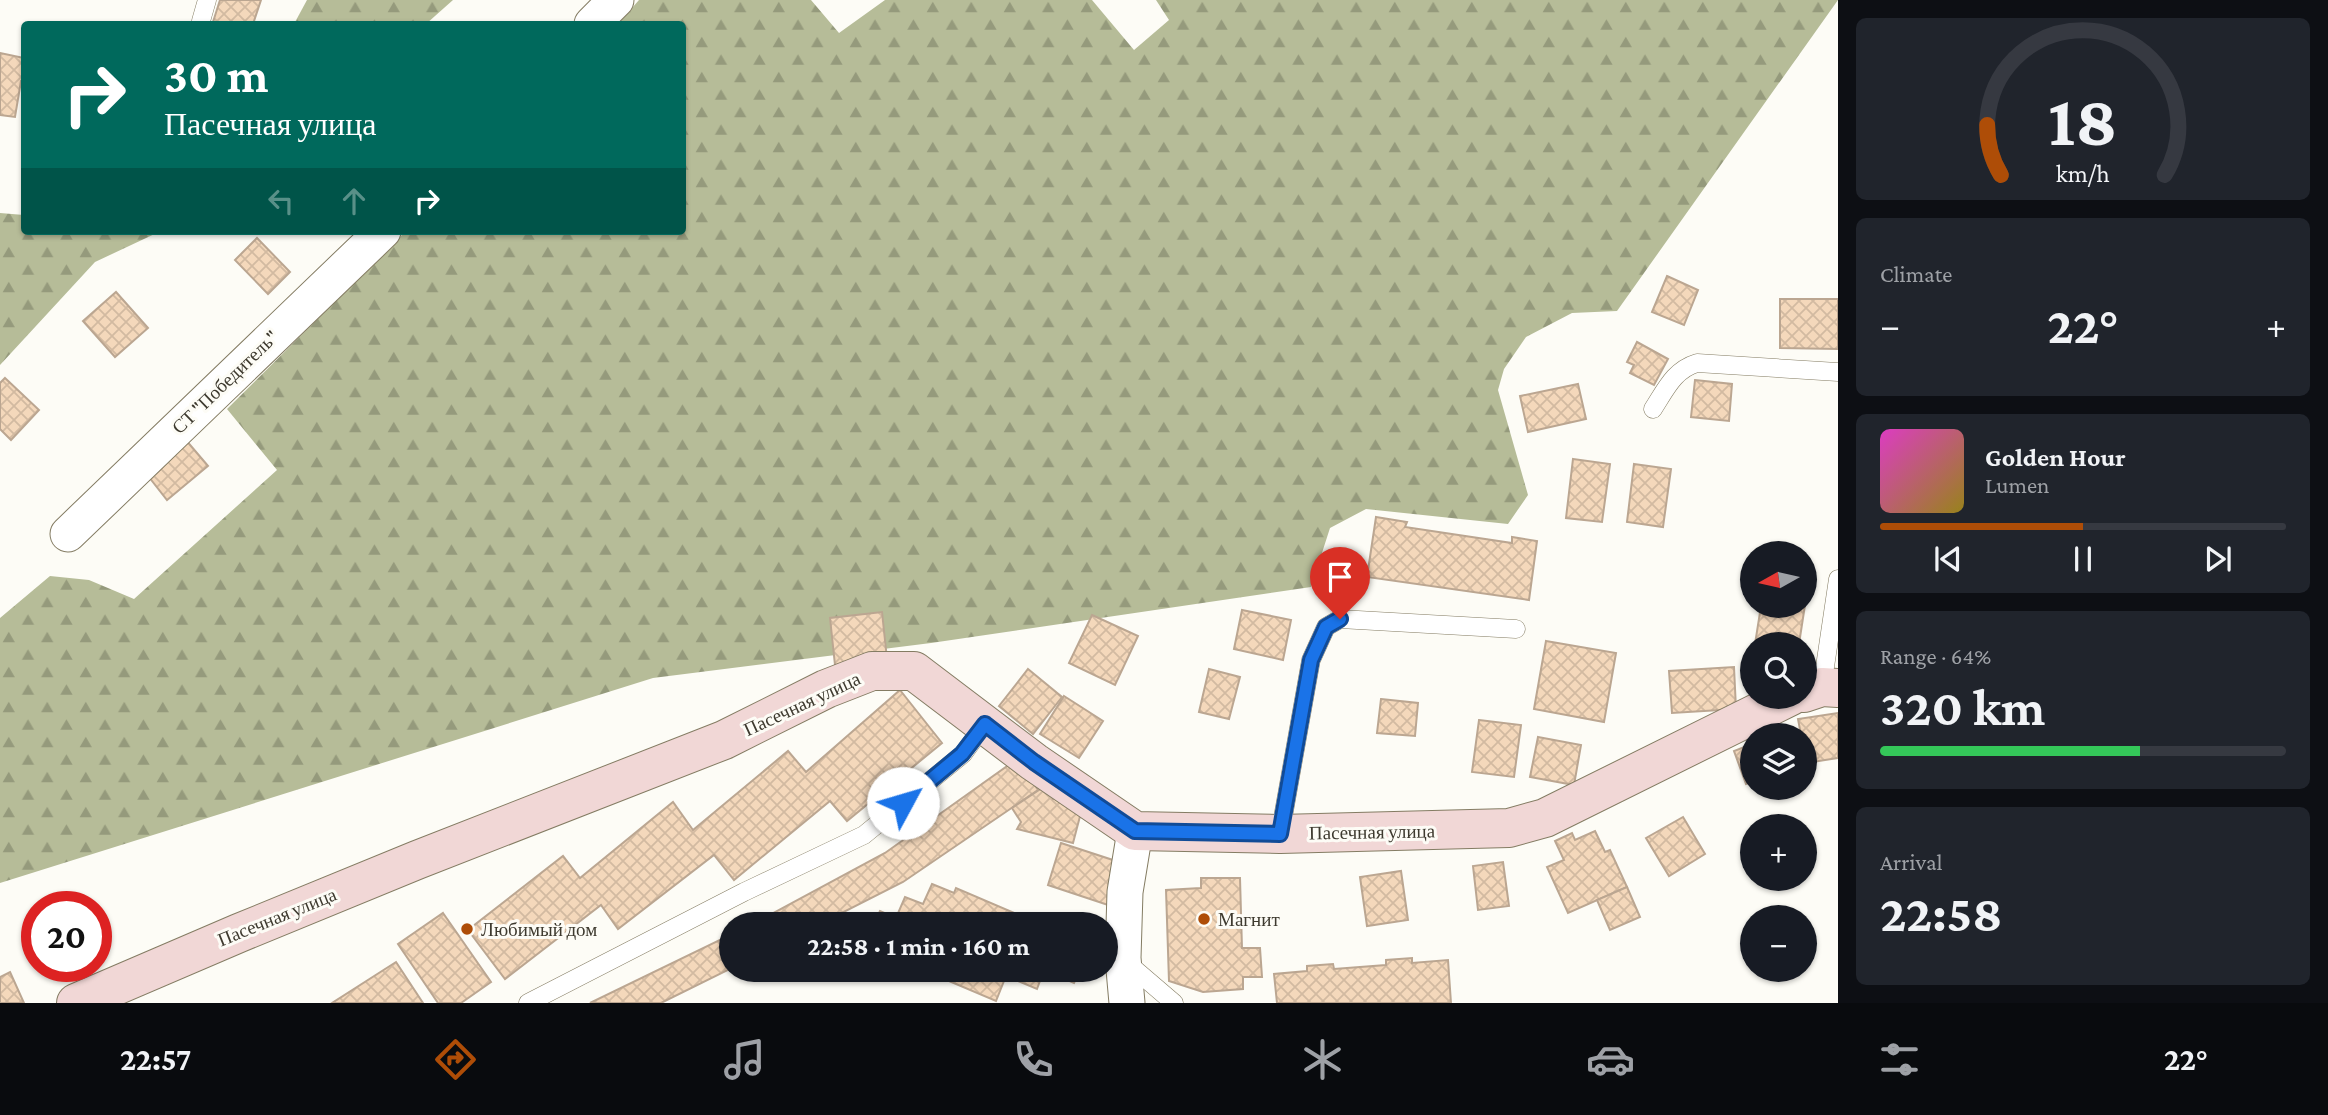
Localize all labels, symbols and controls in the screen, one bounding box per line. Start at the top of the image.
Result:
text: 30 m [164,48,269,103]
icon: right [49,49,140,140]
text: 18 [2048,80,2118,161]
text: Пасечная улица [164,106,376,142]
text: km/h [2056,160,2110,187]
icon: left [262,182,300,220]
icon: ahead [335,182,373,220]
icon: right [408,182,446,220]
text: Climate [1880,261,1952,287]
text: 22° [2047,296,2119,354]
text: − [1880,304,1900,346]
text: + [2266,304,2286,346]
street label: СТ "Победитель" [168,326,282,438]
text: Golden Hour [1985,443,2126,472]
text: Lumen [1985,472,2049,498]
icon: previous [1929,540,1967,578]
icon: pause [2064,540,2102,578]
icon: next [2199,540,2237,578]
north arrow [1740,541,1816,618]
map controls [1740,541,1817,982]
pin [1310,547,1370,619]
icon: arrive [1321,558,1359,596]
button: search [1740,632,1817,709]
text: Range · 64% [1880,643,1991,669]
street label: Пасечная улица [740,668,864,740]
text: 320 km [1880,678,2045,736]
button: layers [1740,723,1817,800]
position arrow [866,766,940,840]
button: + [1740,814,1817,891]
street label: Пасечная улица [1309,820,1436,844]
text: Arrival [1880,849,1943,875]
street label: Пасечная улица [215,883,340,950]
text: 22:58 [1880,884,2003,942]
speed limit sign: 20 [21,891,112,982]
button: − [1740,905,1817,982]
place label: Магнит [1218,909,1280,930]
marker: Магнит [1196,911,1212,927]
place label: Любимый дом [481,919,597,940]
marker: Любимый дом [459,921,475,937]
text: 22:58 · 1 min · 160 m [807,932,1030,961]
icon: directions [431,1035,480,1084]
icon: music [720,1035,769,1084]
icon: phone [1009,1035,1058,1084]
icon: climate [1298,1035,1347,1084]
icon: car [1586,1035,1635,1084]
icon: filters [1875,1035,1924,1084]
text: 22:57 [120,1041,191,1077]
text: 22° [2164,1041,2208,1077]

